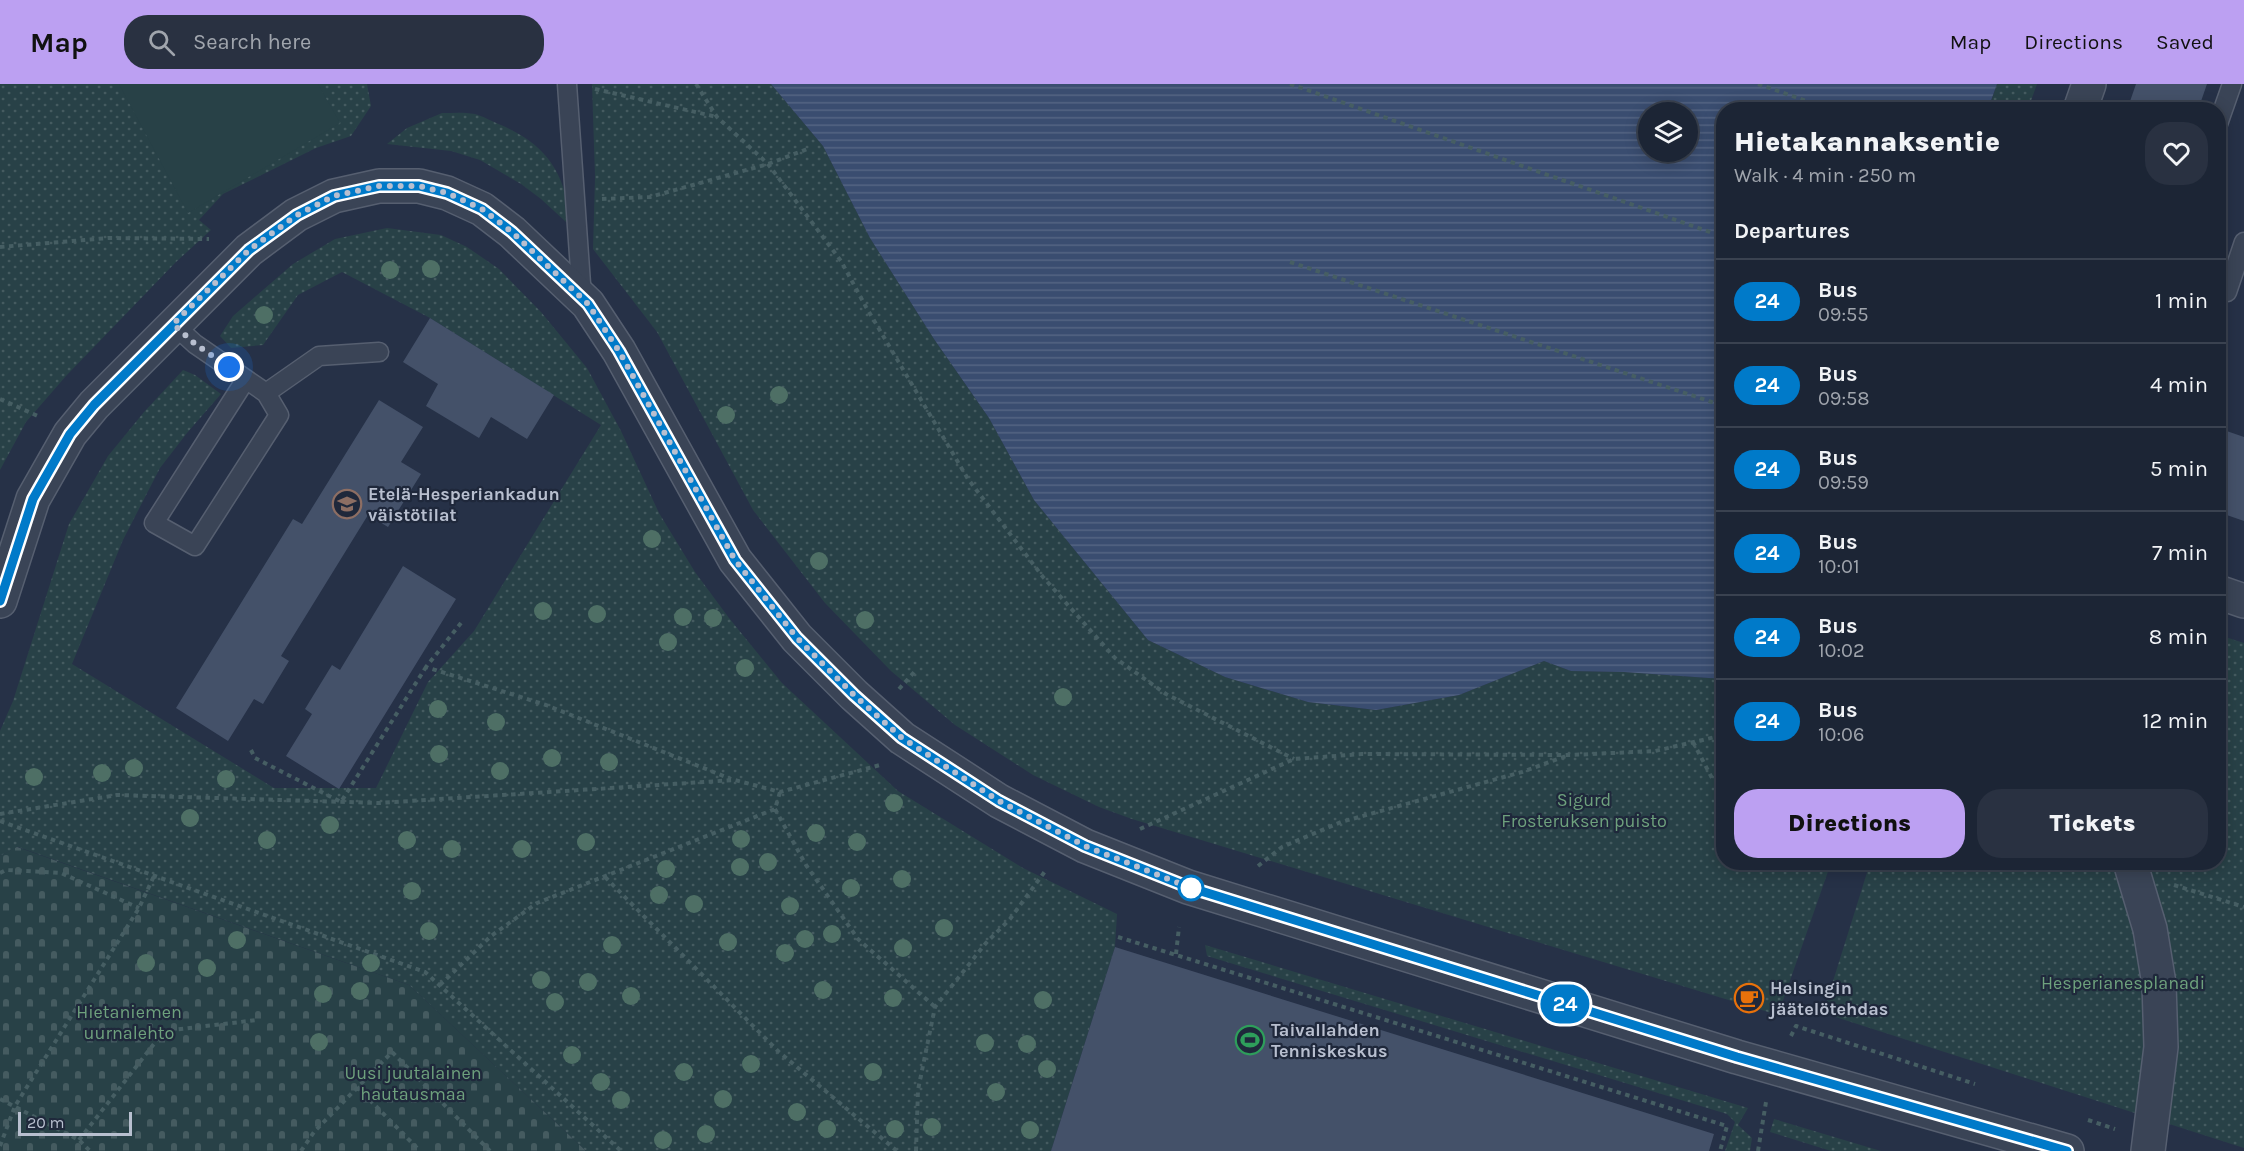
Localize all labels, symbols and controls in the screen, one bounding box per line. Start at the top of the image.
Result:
search box [124,15,544,69]
text: Map [30,26,88,59]
icon: search [145,26,178,59]
text: Search here [193,29,311,55]
text: Map [1950,30,1991,54]
text: Directions [2024,30,2123,54]
text: Saved [2156,30,2214,54]
map controls [1638,102,1698,162]
button: layers [1638,102,1698,162]
button: heart [2145,122,2208,185]
text: Hietakannaksentie [1734,125,2000,158]
text: Walk · 4 min · 250 m [1734,164,1916,187]
text: Departures [1734,218,1850,244]
text: Bus [1818,277,1858,303]
text: 1 min [2155,288,2208,314]
text: 24 [1754,289,1780,313]
text: 09:55 [1818,303,1869,326]
your location [214,352,244,382]
text: Bus [1818,361,1858,387]
text: 4 min [2150,372,2208,398]
text: 24 [1754,373,1780,397]
text: 09:58 [1818,387,1870,410]
text: Bus [1818,445,1858,471]
text: 5 min [2150,456,2208,482]
text: 24 [1754,457,1780,481]
text: 09:59 [1818,471,1869,494]
place label: Etelä-Hesperiankadun väistötilat [368,483,560,526]
school or university icon: Etelä-Hesperiankadun väistötilat [331,488,363,520]
text: Bus [1818,529,1858,555]
text: 7 min [2152,540,2208,566]
text: 24 [1754,541,1780,565]
text: 10:01 [1818,555,1860,578]
text: Bus [1818,613,1858,639]
text: 8 min [2149,624,2208,650]
text: 24 [1754,625,1780,649]
text: 10:02 [1818,639,1865,662]
text: Bus [1818,697,1858,723]
text: 12 min [2142,708,2208,734]
text: 24 [1754,709,1780,733]
text: 10:06 [1818,723,1864,746]
park label: Sigurd Frosteruksen puisto [1501,789,1667,832]
button: Directions [1734,789,1965,858]
button: Tickets [1977,789,2208,858]
unlabelled marker [1178,875,1204,901]
park label: Hesperianesplanadi [2041,972,2205,994]
place label: Helsingin jäätelötehdas [1768,977,1888,1020]
cafe icon: Helsingin jäätelötehdas [1733,982,1765,1014]
line badge: 24 [1538,984,1592,1024]
text: 24 [1552,992,1578,1016]
park label: Hietaniemen uurnalehto [76,1001,182,1044]
place label: Taivallahden Tenniskeskus [1271,1019,1388,1062]
sports icon: Taivallahden Tenniskeskus [1234,1024,1266,1056]
park label: Uusi juutalainen hautausmaa [344,1062,482,1105]
scale bar [18,1109,132,1136]
text: 20 m [27,1113,65,1132]

